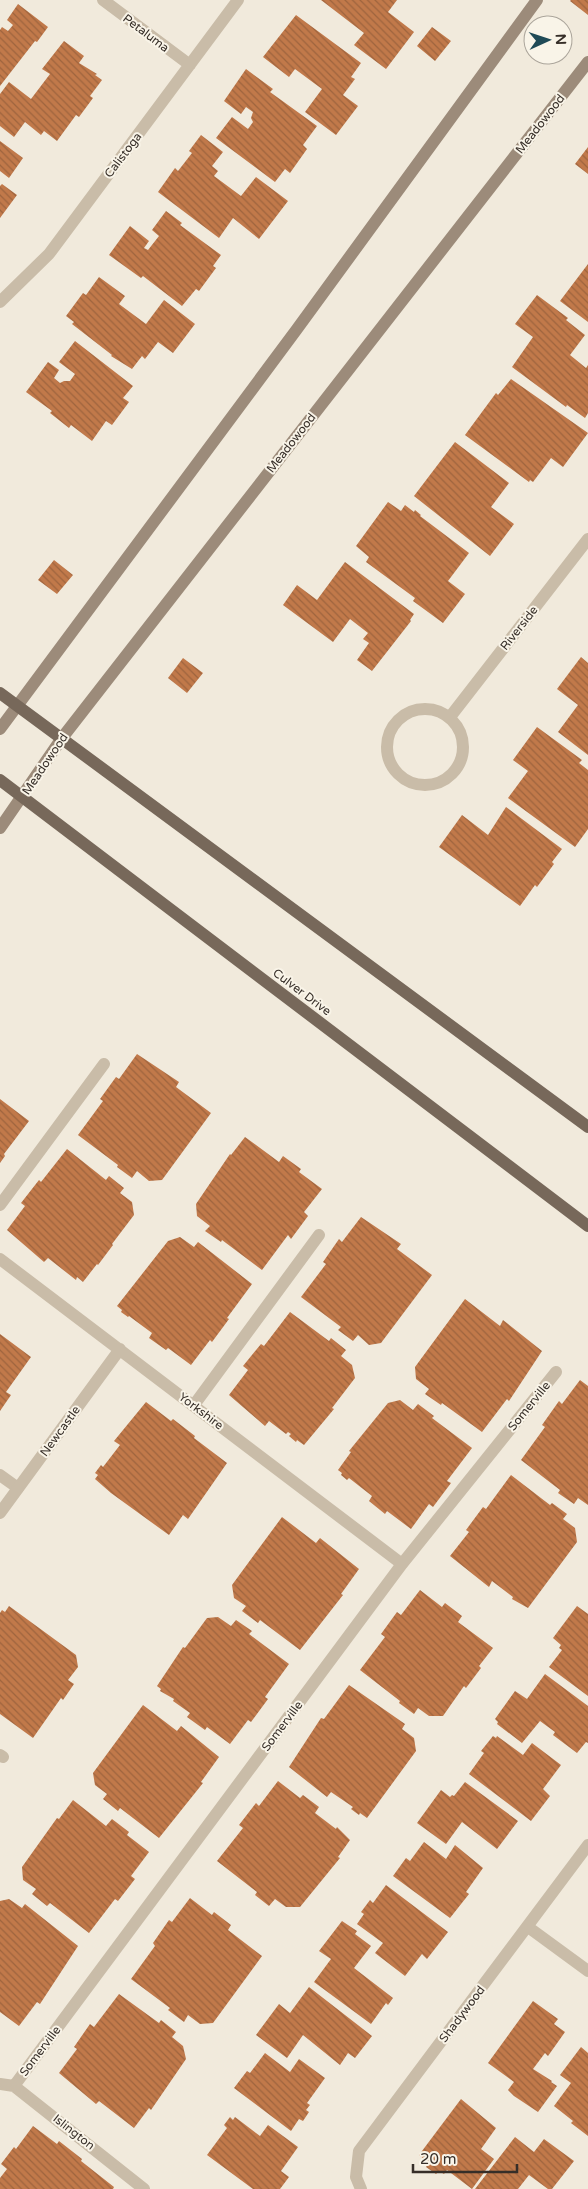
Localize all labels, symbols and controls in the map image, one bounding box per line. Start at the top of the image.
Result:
street label: Petaluma [120,11,172,55]
north arrow [523,15,573,65]
text: N [552,33,569,45]
street label: Meadowood [513,92,567,156]
street label: Calistoga [101,130,145,180]
street label: Meadowood [264,411,318,475]
street label: Riverside [497,603,541,653]
street label: Meadowood [19,731,71,797]
street label: Culver Drive [270,966,334,1018]
street label: Somerville [505,1378,553,1433]
street label: Yorkshire [176,1390,226,1432]
street label: Newcastle [37,1403,83,1459]
street label: Somerville [259,1698,306,1754]
street label: Shadywood [436,1983,488,2045]
street label: Somerville [17,2023,64,2079]
street label: Islington [50,2111,98,2153]
scale bar [413,2142,517,2174]
text: 20 m [420,2150,457,2168]

